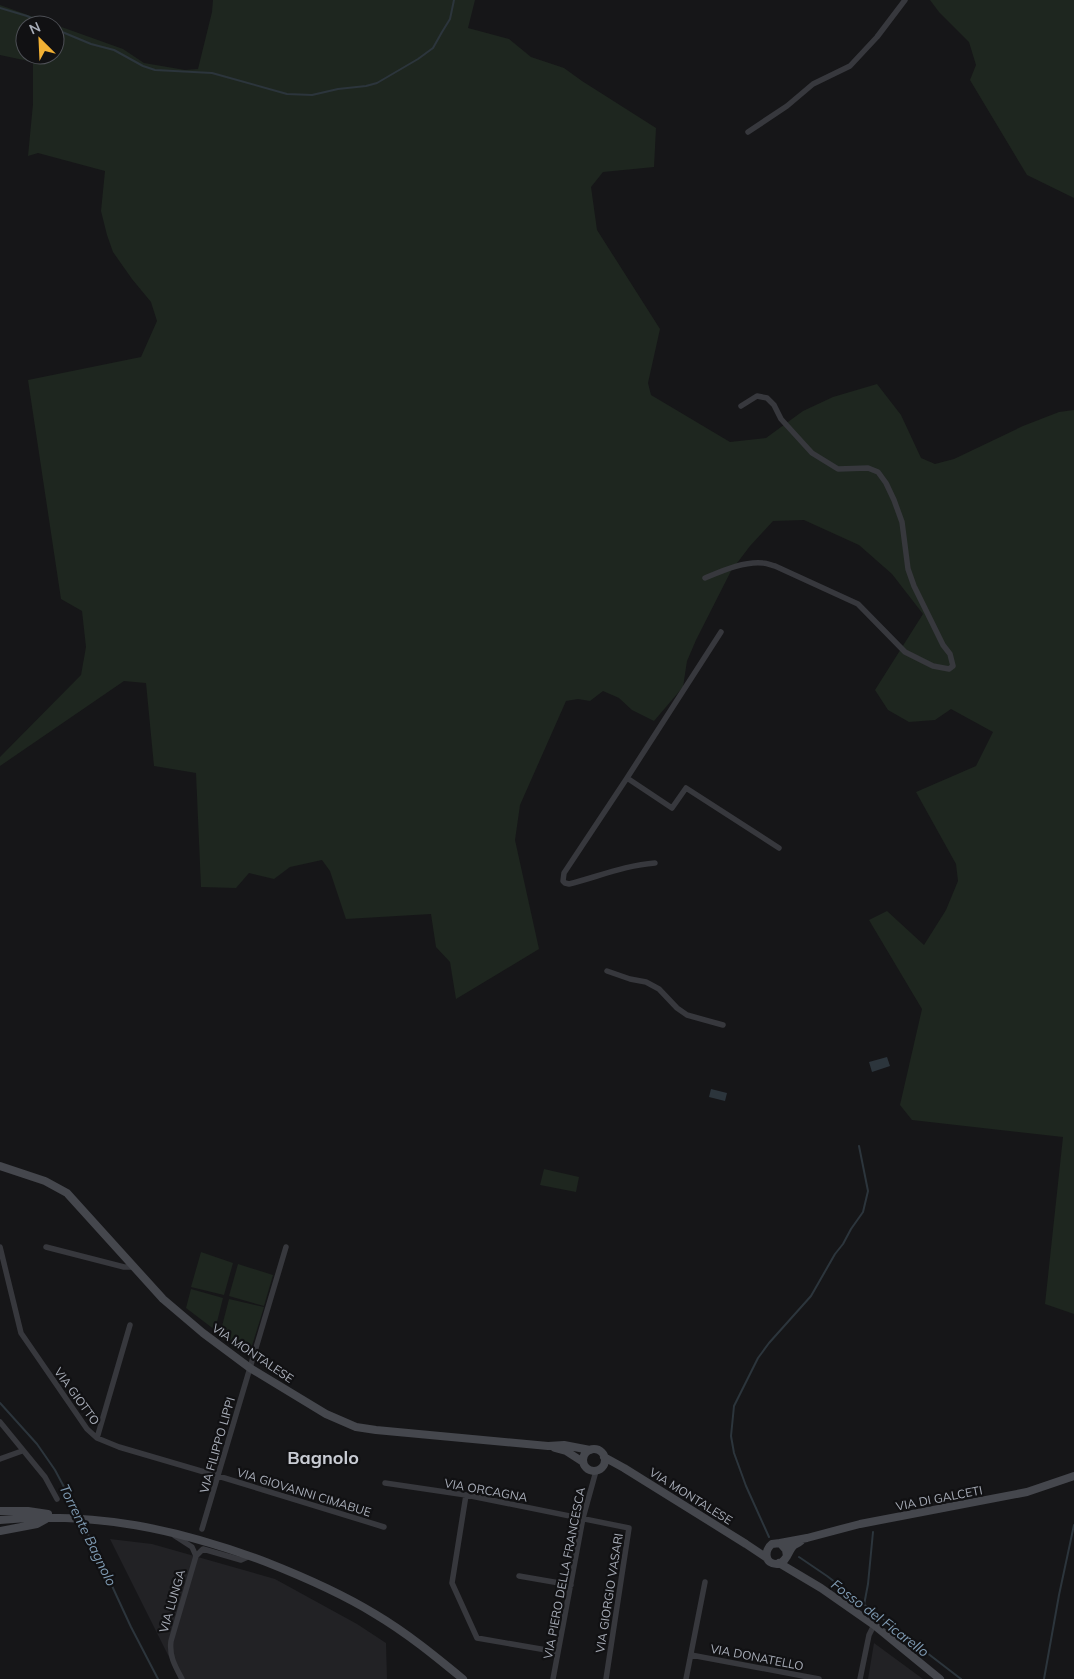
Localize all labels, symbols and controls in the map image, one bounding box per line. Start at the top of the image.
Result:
north arrow [15,15,65,65]
text: N [26,18,43,38]
street label: VIA MONTALESE [209,1320,297,1386]
street label: VIA GIOTTO [51,1364,103,1428]
street label: VIA FILIPPO LIPPI [196,1395,238,1495]
district label: Bagnolo [287,1446,359,1469]
street label: VIA GIOVANNI CIMABUE [235,1464,373,1520]
street label: VIA MONTALESE [647,1464,735,1528]
street label: VIA ORCAGNA [443,1475,529,1505]
water label: Torrente Bagnolo [56,1481,120,1589]
street label: VIA DI GALCETI [894,1482,984,1514]
street label: VIA PIERO DELLA FRANCESCA [540,1486,588,1660]
street label: VIA GIORGIO VASARI [592,1532,626,1654]
street label: VIA LUNGA [156,1568,188,1634]
water label: Fosso del Ficarello [828,1575,932,1661]
street label: VIA DONATELLO [709,1641,805,1673]

